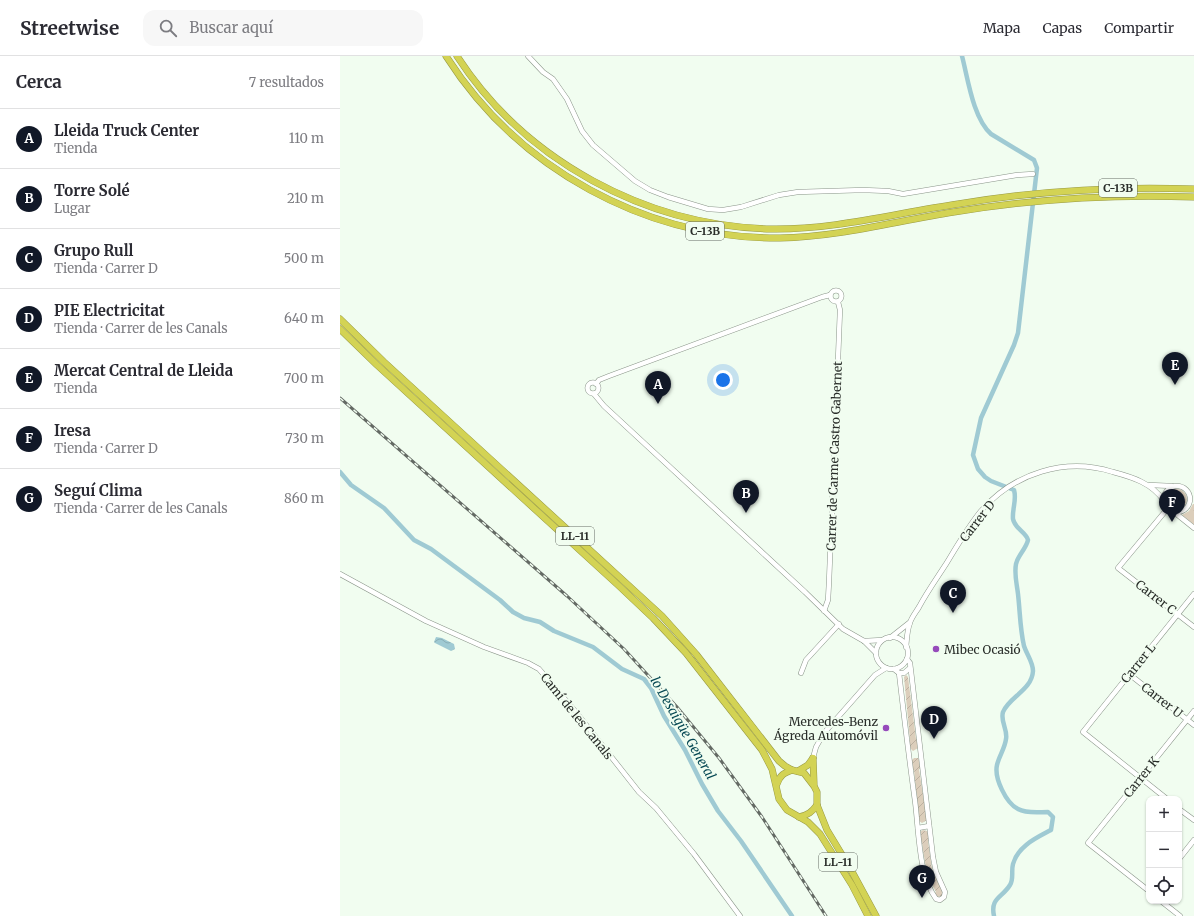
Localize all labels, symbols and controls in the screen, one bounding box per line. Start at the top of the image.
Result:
search box [143,10,423,46]
text: Streetwise [20,16,119,40]
icon: search [157,17,179,39]
text: Buscar aquí [189,18,273,37]
text: Mapa [983,19,1020,37]
text: Capas [1042,19,1082,37]
text: Compartir [1104,19,1174,37]
text: Cerca [16,71,62,93]
text: 7 resultados [249,74,324,91]
text: Lleida Truck Center [54,121,199,140]
text: A [24,130,34,147]
text: 110 m [289,130,324,147]
text: Tienda [54,140,98,157]
road number: C-13B [1099,179,1137,197]
text: Torre Solé [54,181,130,200]
text: B [24,190,34,207]
text: 210 m [287,190,324,207]
text: Lugar [54,200,91,217]
road number: C-13B [686,222,724,240]
text: Grupo Rull [54,241,133,260]
text: C [25,250,33,267]
text: 500 m [284,250,324,267]
text: Tienda · Carrer D [54,260,158,277]
text: PIE Electricitat [54,301,165,320]
text: D [24,310,34,327]
text: 640 m [284,310,324,327]
text: Tienda · Carrer de les Canals [54,320,228,337]
pin: E [1162,352,1188,385]
text: Mercat Central de Lleida [54,361,233,380]
street label: Carrer de Carme Castro Gabernet [823,361,845,551]
text: E [25,370,33,387]
text: 700 m [284,370,324,387]
your location [713,370,733,390]
pin: A [645,371,671,404]
text: Tienda [54,380,98,397]
text: Iresa [54,421,91,440]
text: F [25,430,33,447]
text: 730 m [285,430,324,447]
text: Tienda · Carrer D [54,440,158,457]
pin: B [733,480,759,513]
text: Seguí Clima [54,481,142,500]
pin: F [1159,489,1185,522]
text: G [24,490,34,507]
text: 860 m [284,490,324,507]
street label: Carrer D [956,497,998,545]
text: Tienda · Carrer de les Canals [54,500,228,517]
road number: LL-11 [556,527,594,545]
street label: Carrer C [1133,577,1179,618]
pin: C [940,580,966,613]
street label: Carrer L [1117,640,1159,686]
place label: Mibec Ocasió [944,642,1021,657]
marker: Mibec Ocasió [931,644,941,654]
street label: Camí de les Canals [538,670,616,762]
water label: lo Desaigüe General [647,673,719,783]
street label: Carrer U [1138,679,1186,721]
pin: D [921,706,947,739]
place label: Mercedes-Benz Ágreda Automóvil [773,714,878,743]
marker: Mercedes-Benz Ágreda Automóvil [881,723,891,733]
street label: Carrer K [1120,753,1162,800]
map controls [1146,796,1182,904]
button: + [1146,796,1182,832]
button: − [1146,832,1182,868]
road number: LL-11 [819,853,857,871]
pin: G [909,865,935,898]
button: locate [1146,868,1182,904]

